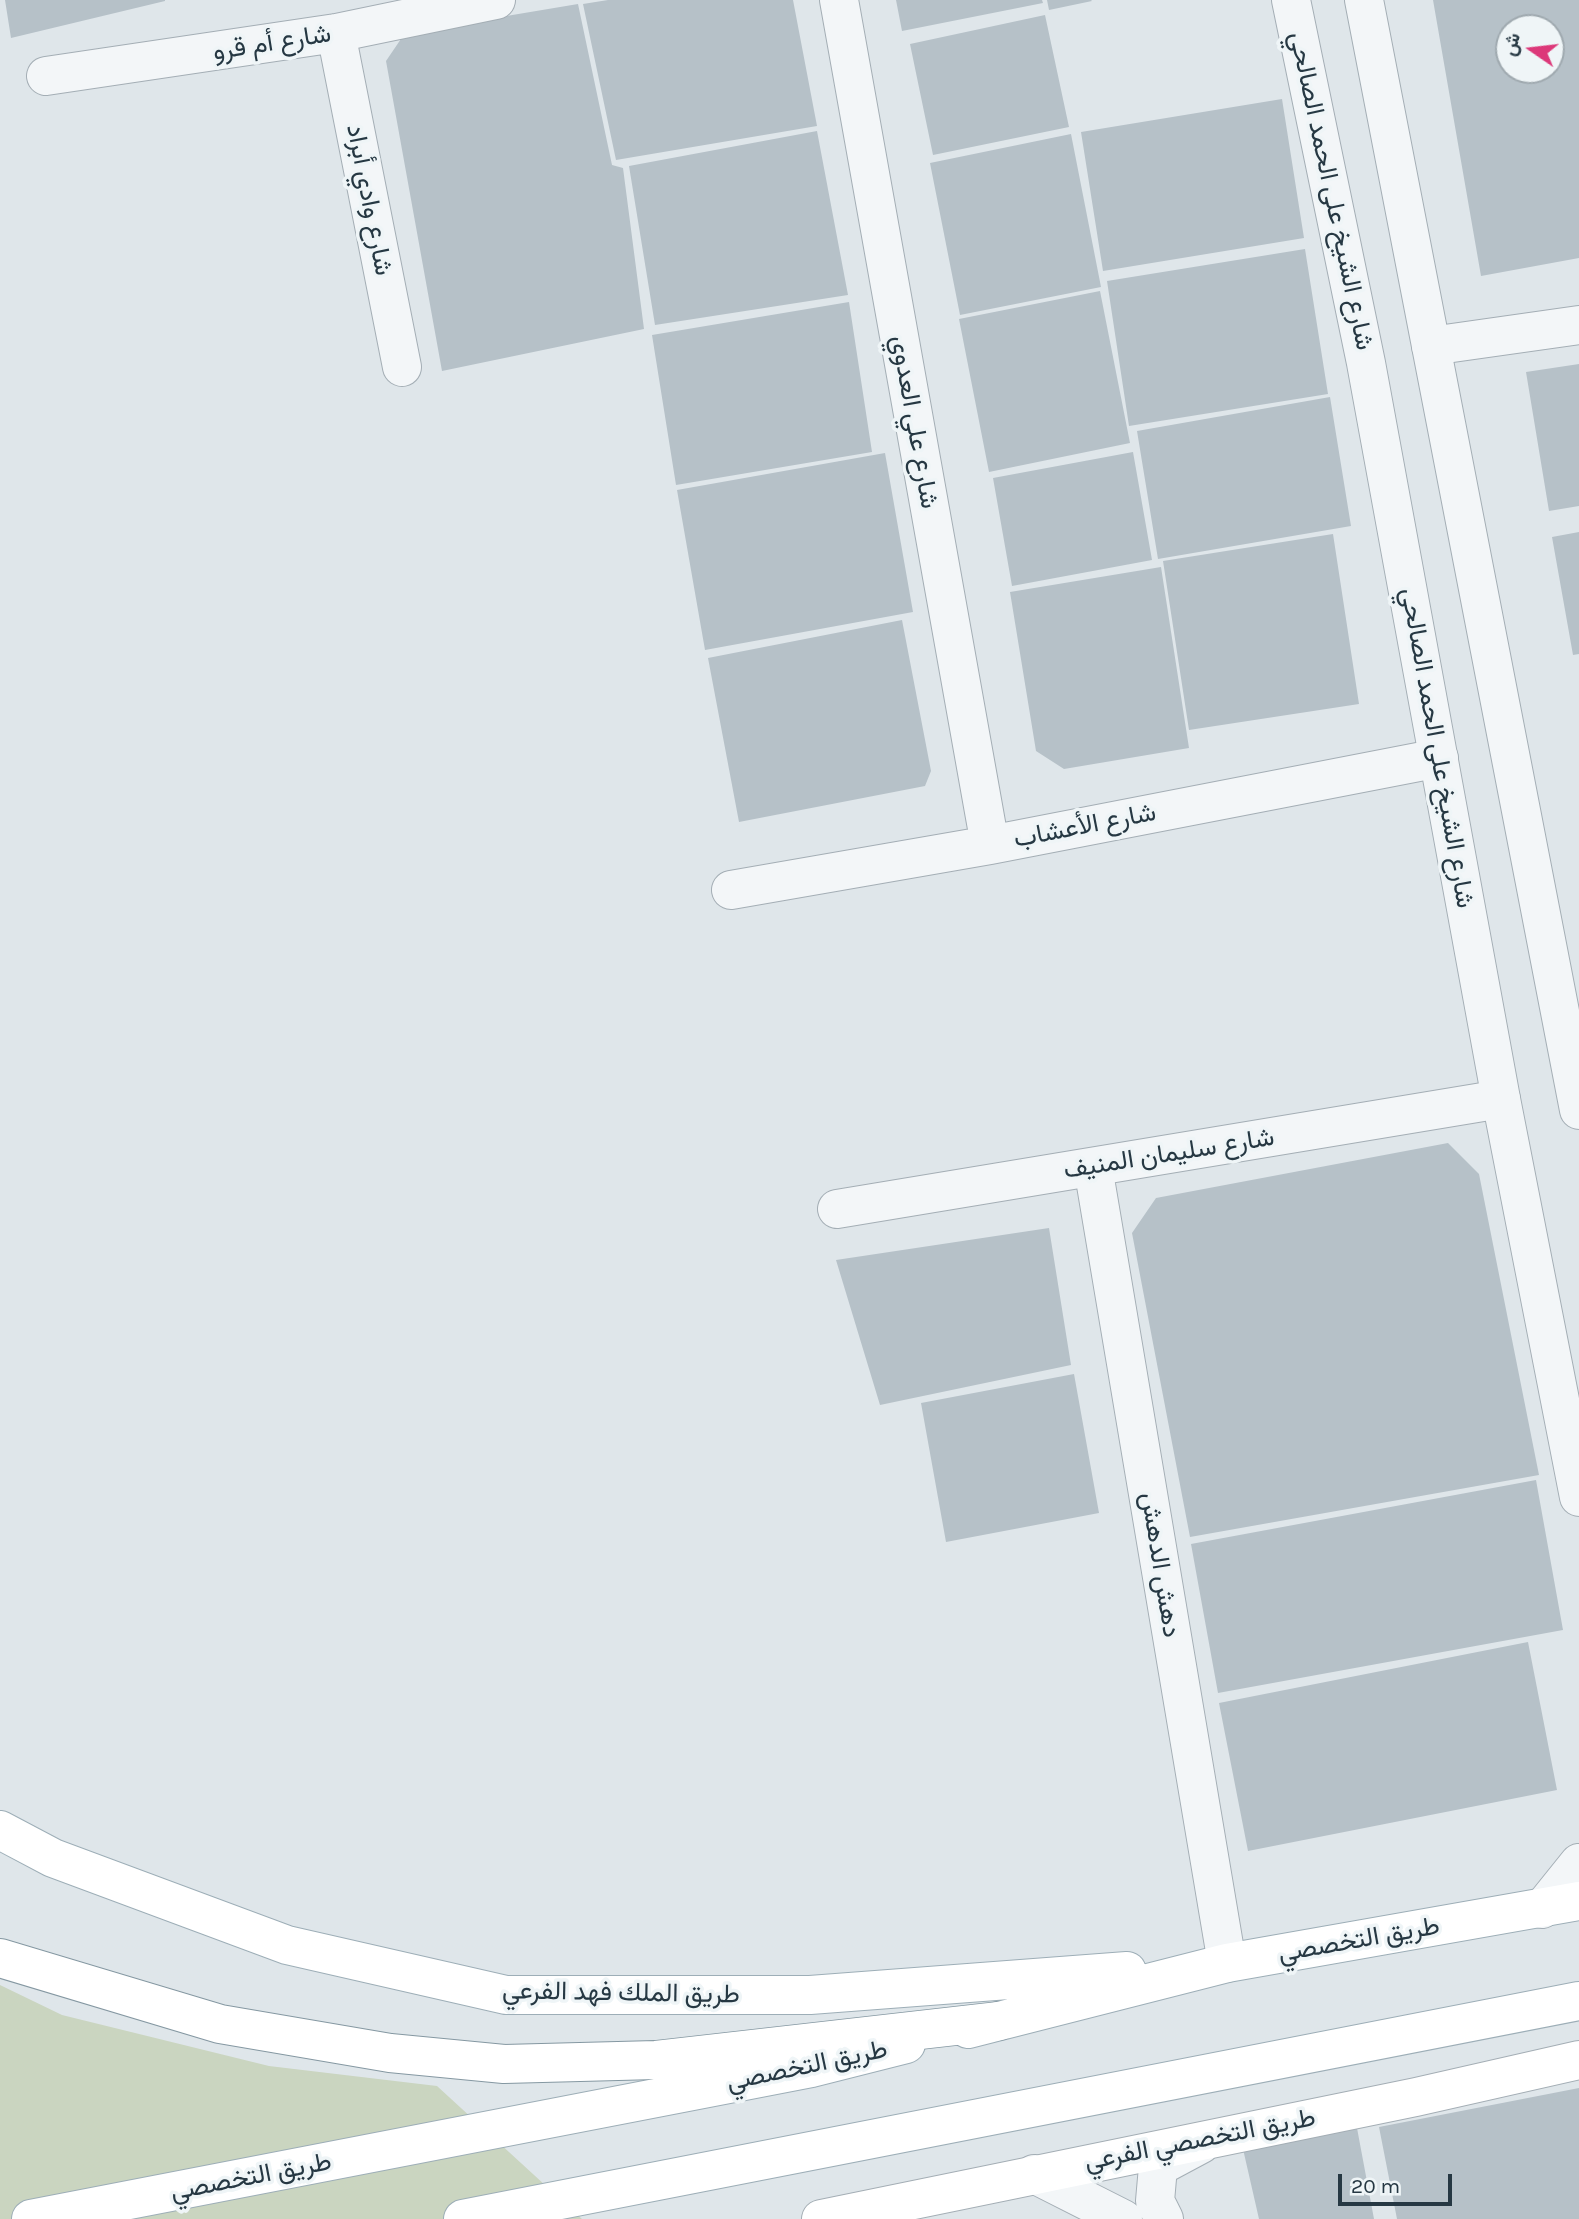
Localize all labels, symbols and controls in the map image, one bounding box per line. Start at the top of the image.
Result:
north arrow [1495,14,1565,84]
street label: شارع أم قرو [211,18,333,68]
street label: شارع الشيخ على الحمد الصالحي [1282,29,1380,353]
text: ش [1498,31,1525,58]
street label: شارع وادي أبراد [339,122,399,278]
street label: شارع علي العدوي [883,333,945,511]
street label: شارع الشيخ على الحمد الصالحي [1393,585,1481,911]
street label: شارع الأعشاب [1011,797,1159,855]
street label: شارع سليمان المنيف [1061,1122,1277,1186]
street label: دهش الدهش [1133,1490,1187,1640]
street label: طريق التخصصي [1276,1910,1442,1970]
street label: طريق الملك فهد الفرعي [502,1975,740,2011]
street label: طريق التخصصي [724,2034,890,2098]
street label: طريق التخصصي الفرعي [1082,2102,1318,2178]
street label: طريق التخصصي [168,2146,334,2208]
scale bar [1341,2160,1455,2204]
text: 20 m [1351,2174,1400,2198]

